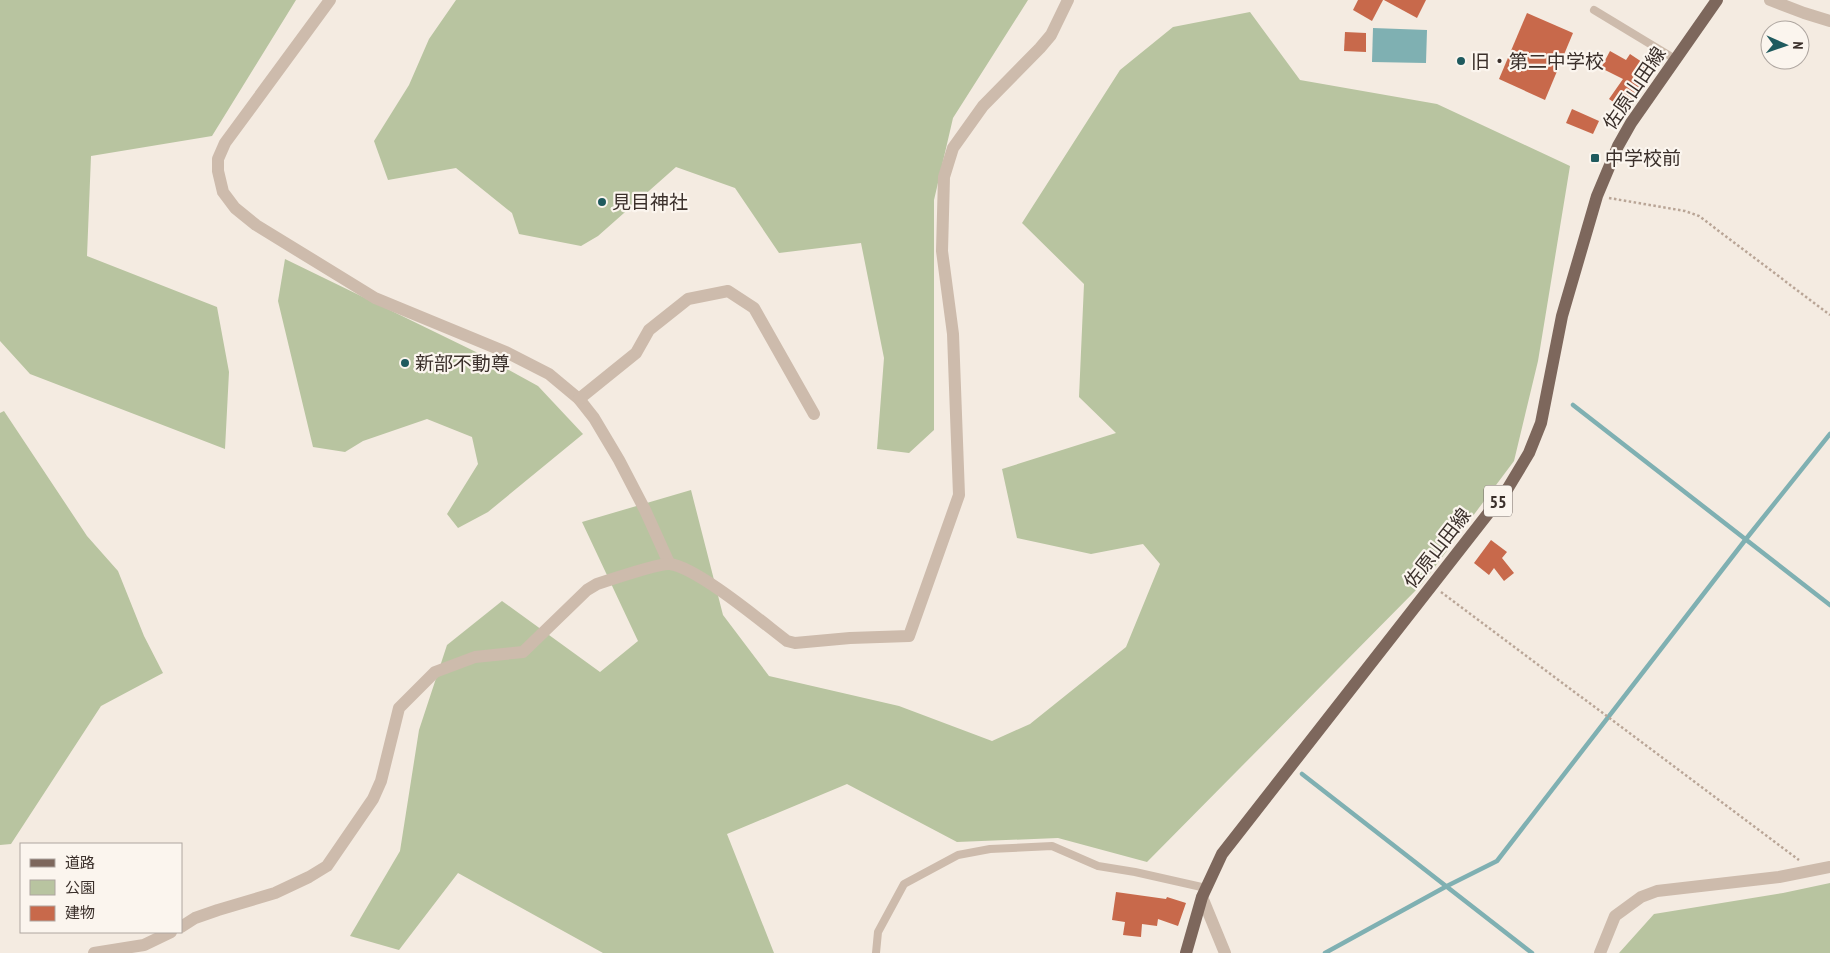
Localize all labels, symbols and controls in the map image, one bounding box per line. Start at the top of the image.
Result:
north arrow [1760,20,1810,70]
text: N [1789,41,1807,50]
street label: 佐原山田線 [1597,42,1671,134]
place label: 旧・第二中学校 [1471,49,1604,73]
marker: 旧・第二中学校 [1455,55,1467,67]
place label: 中学校前 [1605,146,1681,170]
marker: 中学校前 [1589,152,1601,164]
place label: 見目神社 [612,190,688,214]
marker: 見目神社 [596,196,608,208]
place label: 新部不動尊 [415,351,510,375]
marker: 新部不動尊 [399,357,411,369]
road number: 55 [1484,486,1512,516]
street label: 佐原山田線 [1398,503,1476,593]
legend [20,843,182,933]
text: 道路 [65,853,95,872]
text: 公園 [65,878,95,897]
text: 建物 [65,903,95,922]

